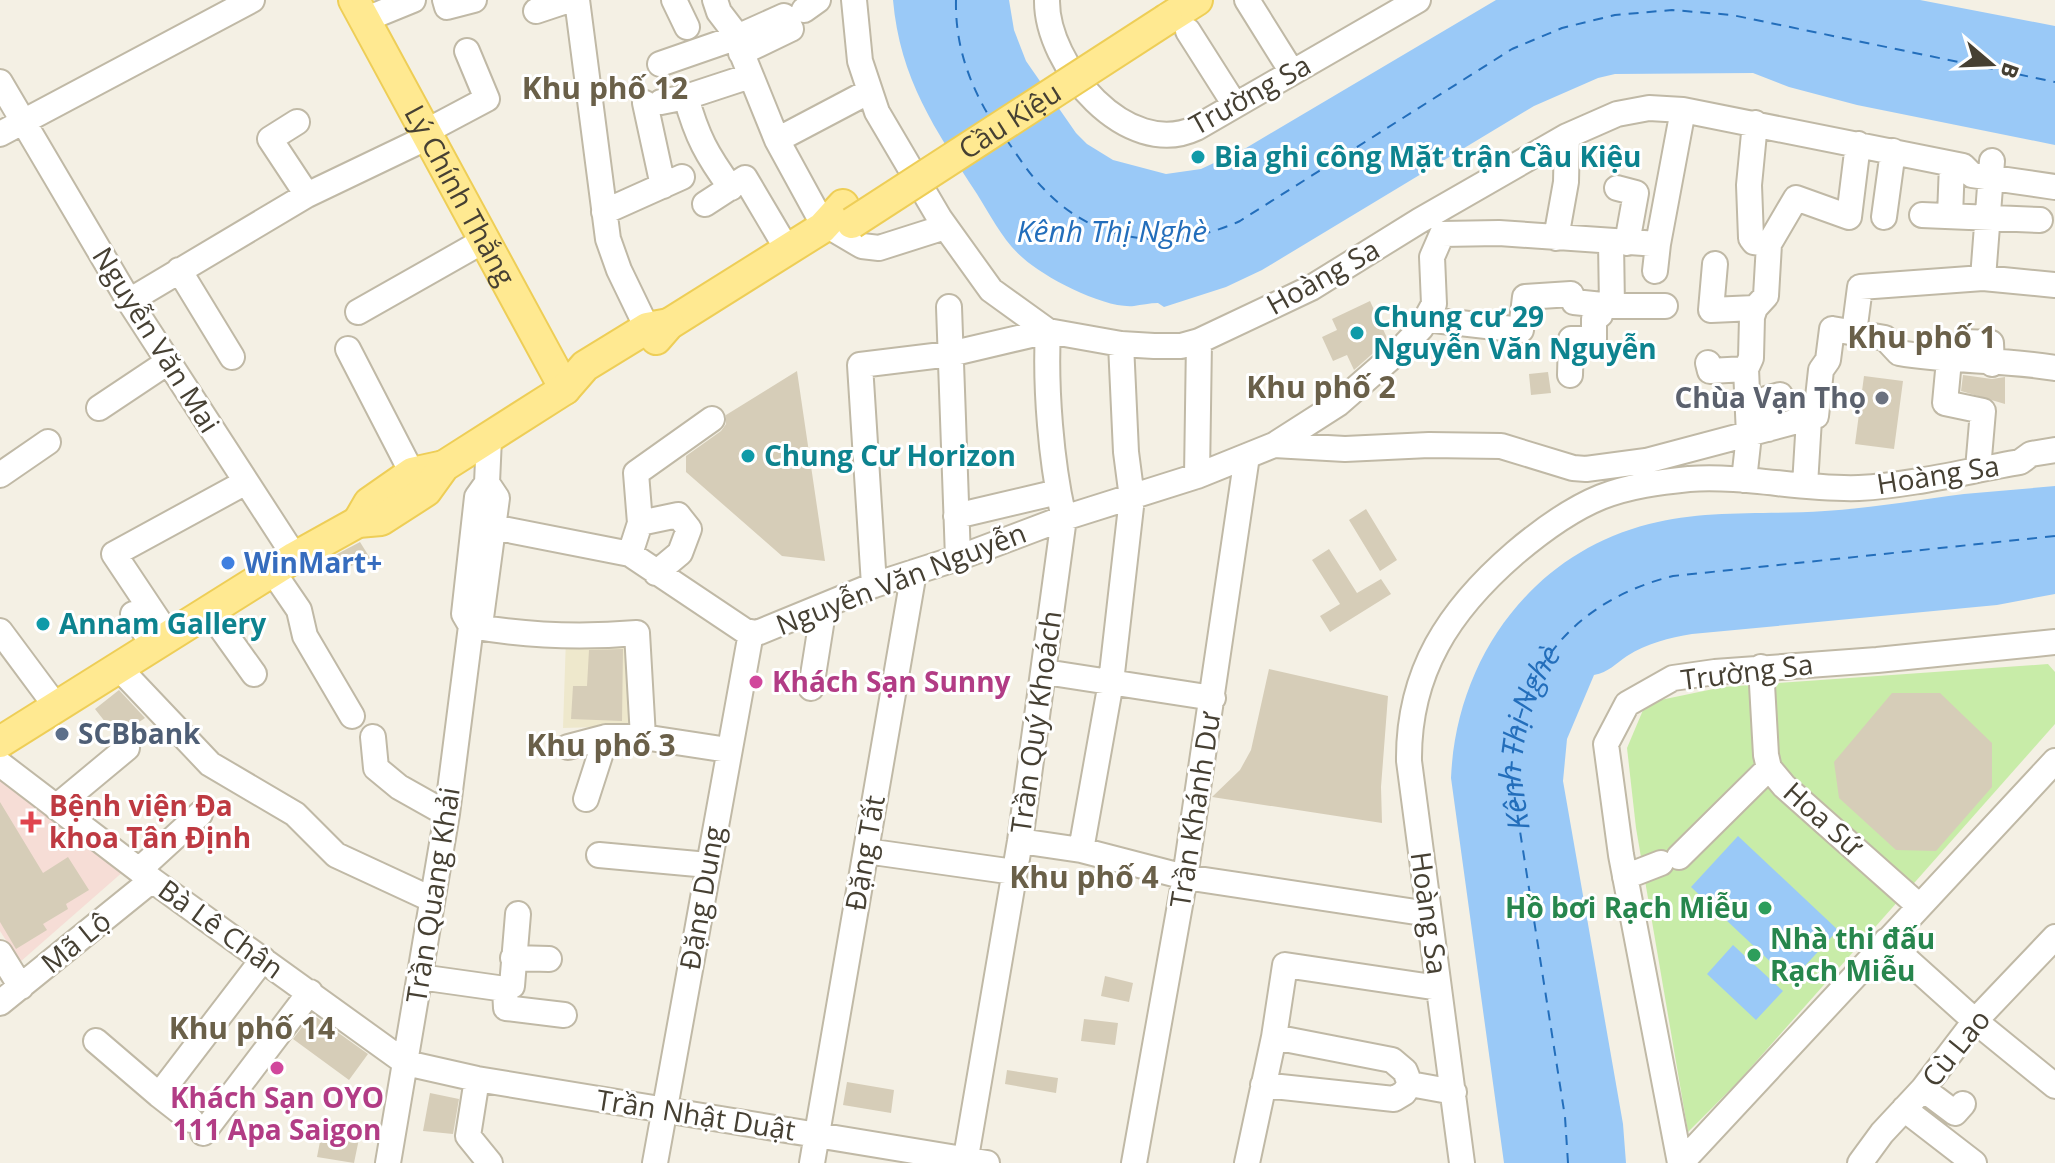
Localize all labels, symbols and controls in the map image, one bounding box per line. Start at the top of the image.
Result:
north arrow [1951,24,2031,104]
street label: Trường Sa [1182,45,1317,143]
text: B [1994,59,2027,83]
district label: Khu phố 12 [522,67,688,108]
street label: Cầu Kiệu [951,73,1068,167]
street label: Lý Chính Thắng [396,98,525,292]
place label: Bia ghi công Mặt trận Cầu Kiệu [1214,137,1642,175]
marker: Bia ghi công Mặt trận Cầu Kiệu [1189,148,1207,166]
water label: Kênh Thị Nghè [1017,210,1207,251]
street label: Hoàng Sa [1259,230,1386,323]
street label: Nguyễn Văn Mai [85,239,229,440]
place label: Chung cư 29 Nguyễn Văn Nguyễn [1373,297,1657,367]
district label: Khu phố 1 [1847,316,1997,357]
marker: Chung cư 29 Nguyễn Văn Nguyễn [1348,324,1366,342]
district label: Khu phố 2 [1246,366,1396,407]
place label: Chùa Vạn Thọ [1674,378,1866,416]
marker: Chùa Vạn Thọ [1873,389,1891,407]
place label: Chung Cư Horizon [764,436,1016,474]
street label: Hoàng Sa [1874,446,2002,502]
marker: Chung Cư Horizon [739,447,757,465]
street label: Nguyễn Văn Nguyễn [770,513,1031,643]
place label: WinMart+ [244,543,382,581]
marker: WinMart+ [219,554,237,572]
place label: Annam Gallery [59,604,266,642]
street label: Trần Quý Khoách [1001,608,1069,836]
marker: Annam Gallery [34,615,52,633]
water label: Kênh Thị Nghè [1489,636,1569,833]
street label: Trường Sa [1679,644,1815,698]
place label: Khách Sạn Sunny [772,662,1011,700]
marker: Khách Sạn Sunny [747,673,765,691]
street label: Trần Khánh Dư [1160,708,1228,910]
place label: SCBbank [78,714,201,752]
district label: Khu phố 3 [526,724,676,765]
marker: SCBbank [53,725,71,743]
street label: Hoa Sứ [1776,773,1872,865]
street label: Trần Quang Khải [396,784,468,1005]
place label: Bệnh viện Đa khoa Tân Định [49,786,251,856]
street label: Ðặng Tất [835,792,893,913]
marker: Bệnh viện Đa khoa Tân Định [20,811,42,833]
street label: Đặng Dung [670,823,732,973]
street label: Hoàng Sa [1403,849,1457,977]
district label: Khu phố 4 [1009,856,1159,897]
street label: Bà Lê Chân [151,870,292,986]
place label: Hồ bơi Rạch Miễu [1505,888,1749,926]
marker: Hồ bơi Rạch Miễu [1756,899,1774,917]
street label: Mã Lộ [33,901,118,981]
place label: Nhà thi đấu Rạch Miễu [1770,919,1935,989]
marker: Nhà thi đấu Rạch Miễu [1745,946,1763,964]
street label: Cù Lao [1912,1001,1998,1094]
district label: Khu phố 14 [169,1007,335,1048]
marker: Khách Sạn OYO 111 Apa Saigon [268,1059,286,1077]
place label: Khách Sạn OYO 111 Apa Saigon [170,1078,384,1148]
street label: Trần Nhật Duật [594,1080,798,1148]

